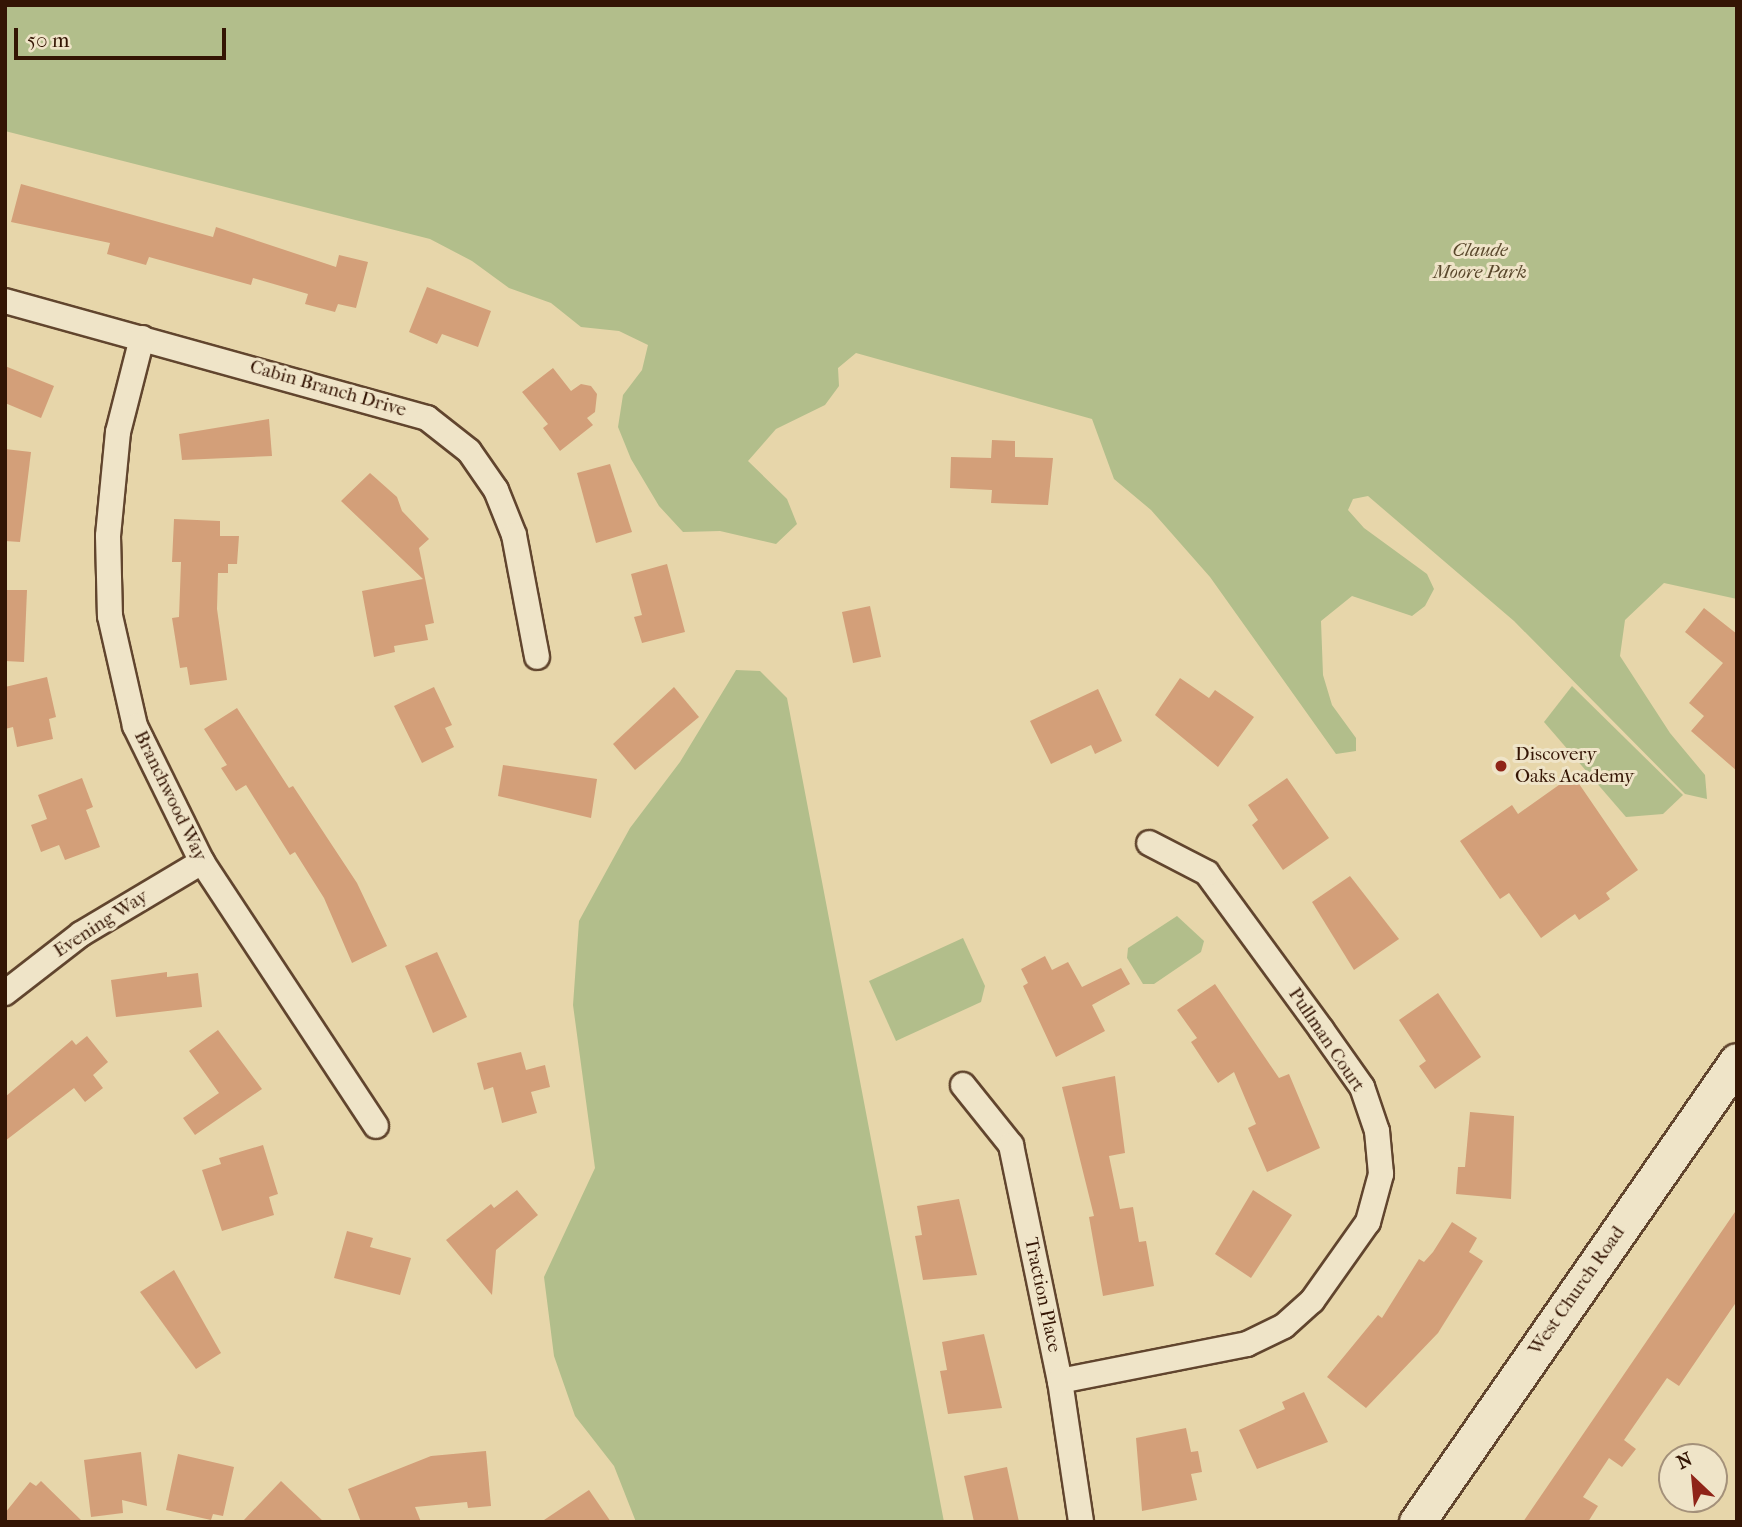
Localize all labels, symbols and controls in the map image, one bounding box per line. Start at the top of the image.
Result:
scale bar [18,14,229,58]
text: 50 m [27,28,70,52]
park label: Claude Moore Park [1433,240,1527,284]
street label: Cabin Branch Drive [247,356,409,422]
street label: Branchwood Way [129,727,211,865]
place label: Discovery Oaks Academy [1515,744,1634,788]
marker: Discovery Oaks Academy [1493,758,1509,774]
street label: Evening Way [50,885,152,963]
street label: Pullman Court [1283,984,1369,1096]
street label: West Church Road [1524,1222,1630,1360]
street label: Traction Place [1019,1235,1065,1355]
north arrow [1658,1443,1728,1513]
text: N [1673,1448,1696,1474]

